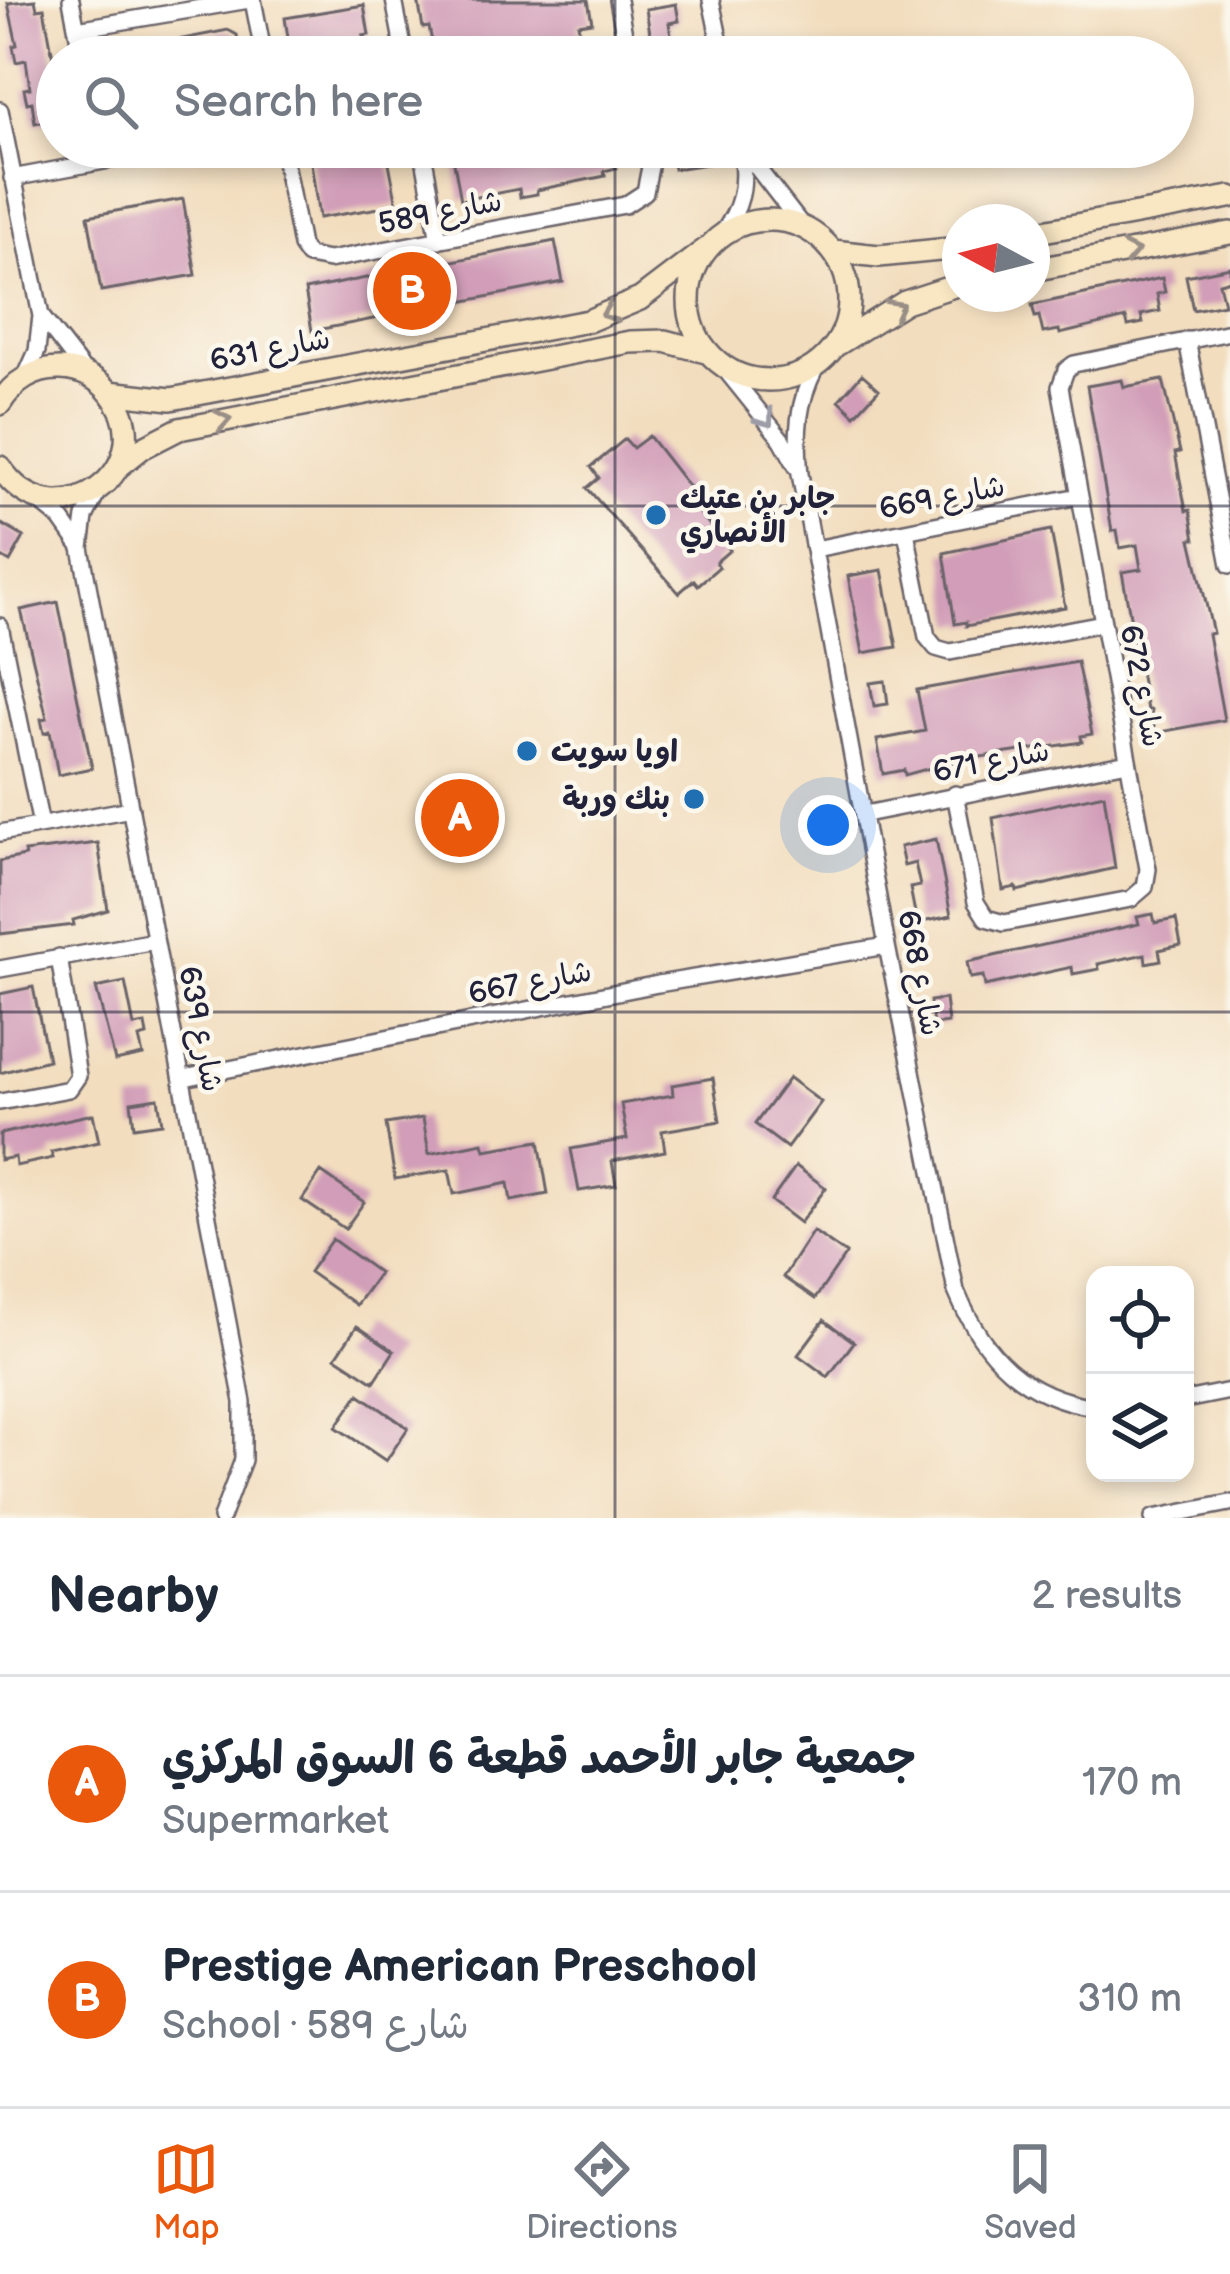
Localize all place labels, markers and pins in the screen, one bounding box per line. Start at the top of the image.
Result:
pin: B [373,246,451,336]
place label: جابر بن عتيك الأنصاري [680,481,835,554]
marker: جابر بن عتيك الأنصاري [643,502,669,528]
place label: اويا سويت [551,734,678,770]
marker: اويا سويت [514,738,540,764]
pin: A [421,773,499,863]
place label: بنك وربة [562,782,670,818]
marker: بنك وربة [681,786,707,812]

